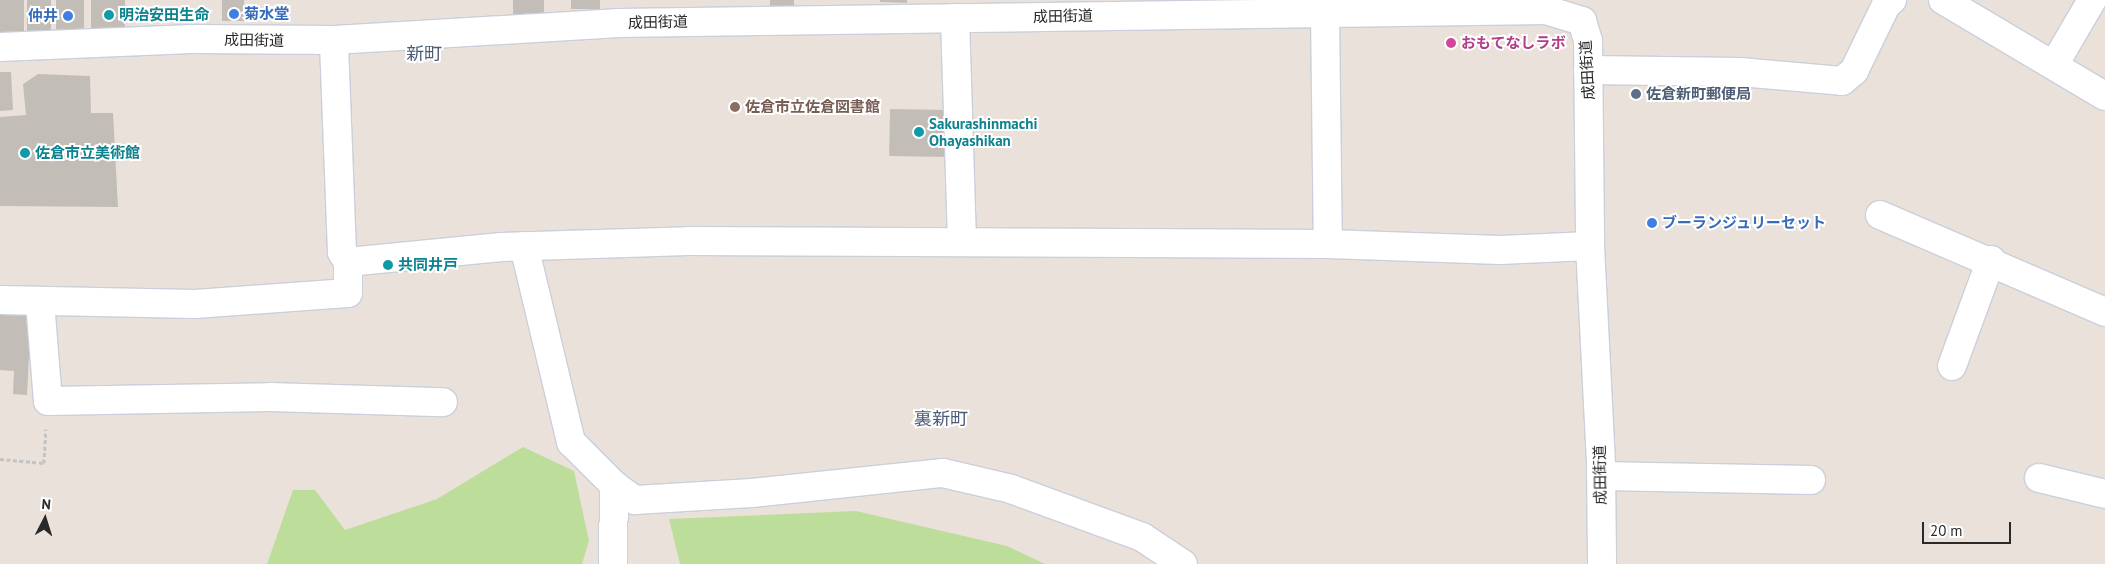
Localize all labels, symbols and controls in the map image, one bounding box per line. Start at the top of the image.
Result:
place label: 菊水堂 [244,5,289,23]
place label: 明治安田生命 [119,6,209,24]
street label: 成田街道 [1033,6,1093,26]
place label: 仲井 [28,7,58,25]
marker: 菊水堂 [228,8,240,20]
marker: 明治安田生命 [103,9,115,21]
marker: 仲井 [62,10,74,22]
street label: 成田街道 [628,12,688,32]
street label: 成田街道 [224,30,284,50]
place label: おもてなしラボ [1461,34,1566,52]
marker: おもてなしラボ [1445,37,1457,49]
street label: 成田街道 [1576,40,1598,100]
district label: 新町 [406,43,442,65]
place label: 佐倉新町郵便局 [1646,85,1751,103]
marker: 佐倉新町郵便局 [1630,88,1642,100]
place label: 佐倉市立佐倉図書館 [745,98,880,116]
marker: 佐倉市立佐倉図書館 [729,101,741,113]
place label: Sakurashinmachi Ohayashikan [929,114,1037,149]
marker: Sakurashinmachi Ohayashikan [913,126,925,138]
place label: 佐倉市立美術館 [35,144,140,162]
marker: 佐倉市立美術館 [19,147,31,159]
place label: ブーランジュリーセット [1662,214,1827,232]
marker: ブーランジュリーセット [1646,217,1658,229]
place label: 共同井戸 [398,256,458,274]
marker: 共同井戸 [382,259,394,271]
district label: 裏新町 [914,408,968,430]
street label: 成田街道 [1590,445,1610,505]
north arrow [20,494,70,544]
text: N [41,495,52,513]
scale bar [1925,512,2014,544]
text: 20 m [1930,521,1963,540]

